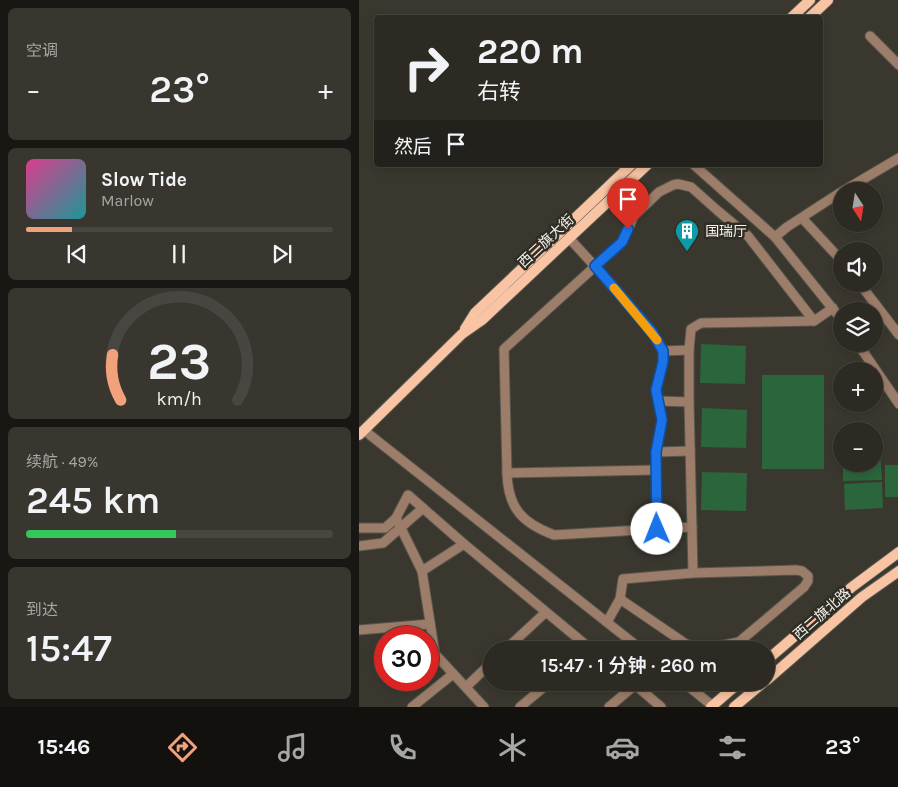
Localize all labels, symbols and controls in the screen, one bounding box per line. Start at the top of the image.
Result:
text: 220 m [477,31,584,72]
icon: right [394,35,459,100]
text: 空调 [26,41,58,60]
text: 23° [149,67,210,112]
text: − [26,73,41,106]
text: + [318,73,333,106]
text: 右转 [477,79,521,105]
icon: arrive [442,130,470,158]
text: 然后 [394,136,432,158]
text: Slow Tide [101,169,187,191]
pin [607,178,649,229]
north arrow [833,182,883,232]
map controls [833,182,883,472]
icon: arrive [614,185,642,213]
text: Marlow [101,191,154,210]
street label: 西二旗大街 [515,211,577,271]
building icon: 国瑞厅 [674,218,700,252]
place label: 国瑞厅 [705,223,747,240]
icon: previous [63,240,91,268]
icon: pause [165,240,193,268]
icon: next [268,240,296,268]
button: sound [833,242,883,292]
button: layers [833,302,883,352]
text: 23 [148,331,211,392]
button: + [833,362,883,412]
text: km/h [157,389,202,410]
button: − [833,422,883,472]
text: 续航 · 49% [26,452,98,471]
text: 245 km [26,478,160,523]
position arrow [630,502,682,554]
street label: 西二旗北路 [790,585,854,643]
text: 到达 [26,600,58,619]
text: 15:47 [26,626,112,671]
speed limit sign: 30 [374,626,439,691]
text: 15:47 · 1 分钟 · 260 m [541,655,717,677]
icon: directions [165,730,200,765]
icon: music [275,730,310,765]
icon: phone [385,730,420,765]
icon: climate [495,730,530,765]
icon: car [605,730,640,765]
icon: filters [715,730,750,765]
text: 15:46 [37,734,90,760]
text: 23° [825,734,860,760]

